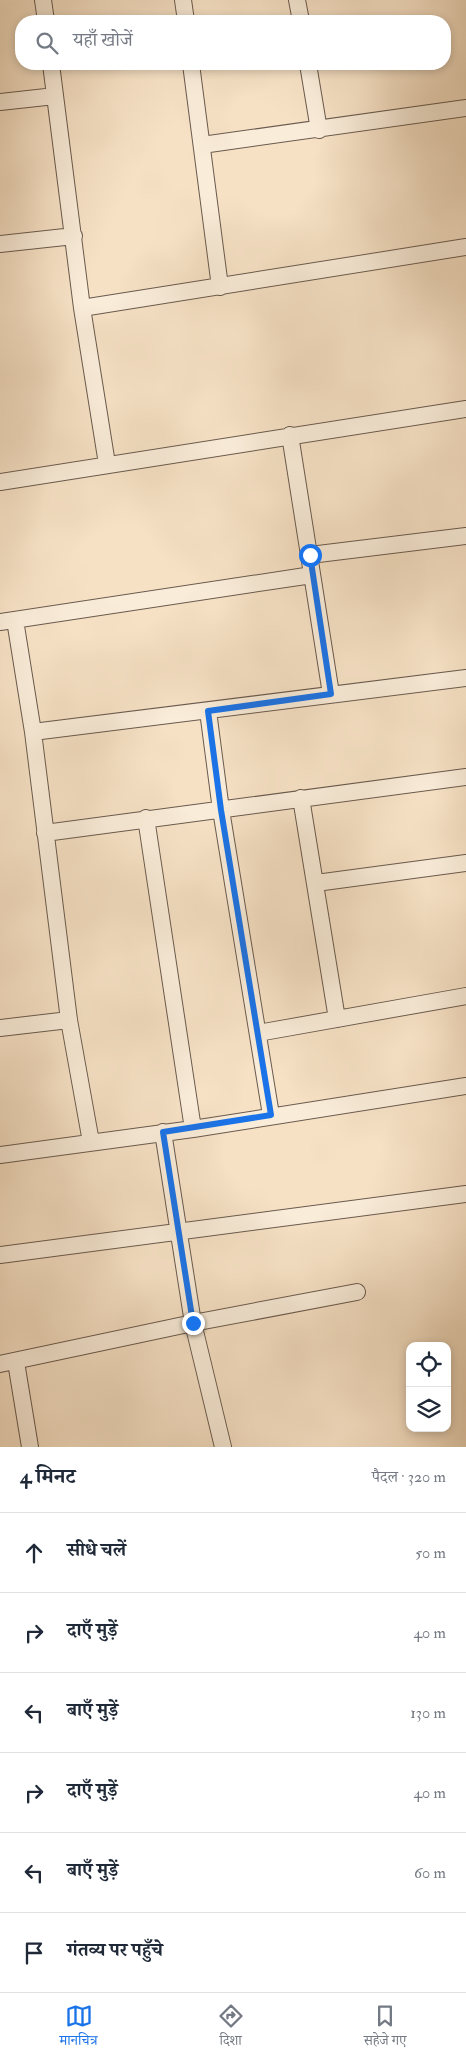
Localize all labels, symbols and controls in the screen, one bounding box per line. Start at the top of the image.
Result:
search box [15,15,451,70]
text: यहाँ खोजें [73,28,133,52]
icon: search [33,29,61,57]
route start [299,544,322,567]
route end [182,1312,205,1335]
map controls [406,1342,451,1432]
button: locate [406,1342,451,1387]
button: layers [406,1387,451,1432]
text: 4 मिनट [20,1463,76,1490]
text: पैदल · 320 m [372,1467,446,1487]
text: सीधे चलें [67,1538,126,1562]
icon: ahead [20,1539,48,1567]
text: 50 m [415,1543,446,1563]
text: दाएँ मुड़ें [67,1618,118,1642]
icon: right [20,1619,48,1647]
text: 40 m [413,1623,446,1643]
text: बाएँ मुड़ें [67,1698,118,1722]
icon: left [20,1699,48,1727]
text: 130 m [410,1703,446,1723]
text: दाएँ मुड़ें [67,1778,118,1802]
icon: right [20,1779,48,1807]
text: 40 m [413,1783,446,1803]
text: बाएँ मुड़ें [67,1858,118,1882]
icon: left [20,1859,48,1887]
text: 60 m [414,1863,446,1883]
text: गंतव्य पर पहुँचे [67,1938,163,1962]
icon: arrive [20,1939,48,1967]
tab: मानचित्र [60,2002,98,2054]
tab: दिशा [217,2002,245,2054]
tab: सहेजे गए [364,2002,406,2054]

